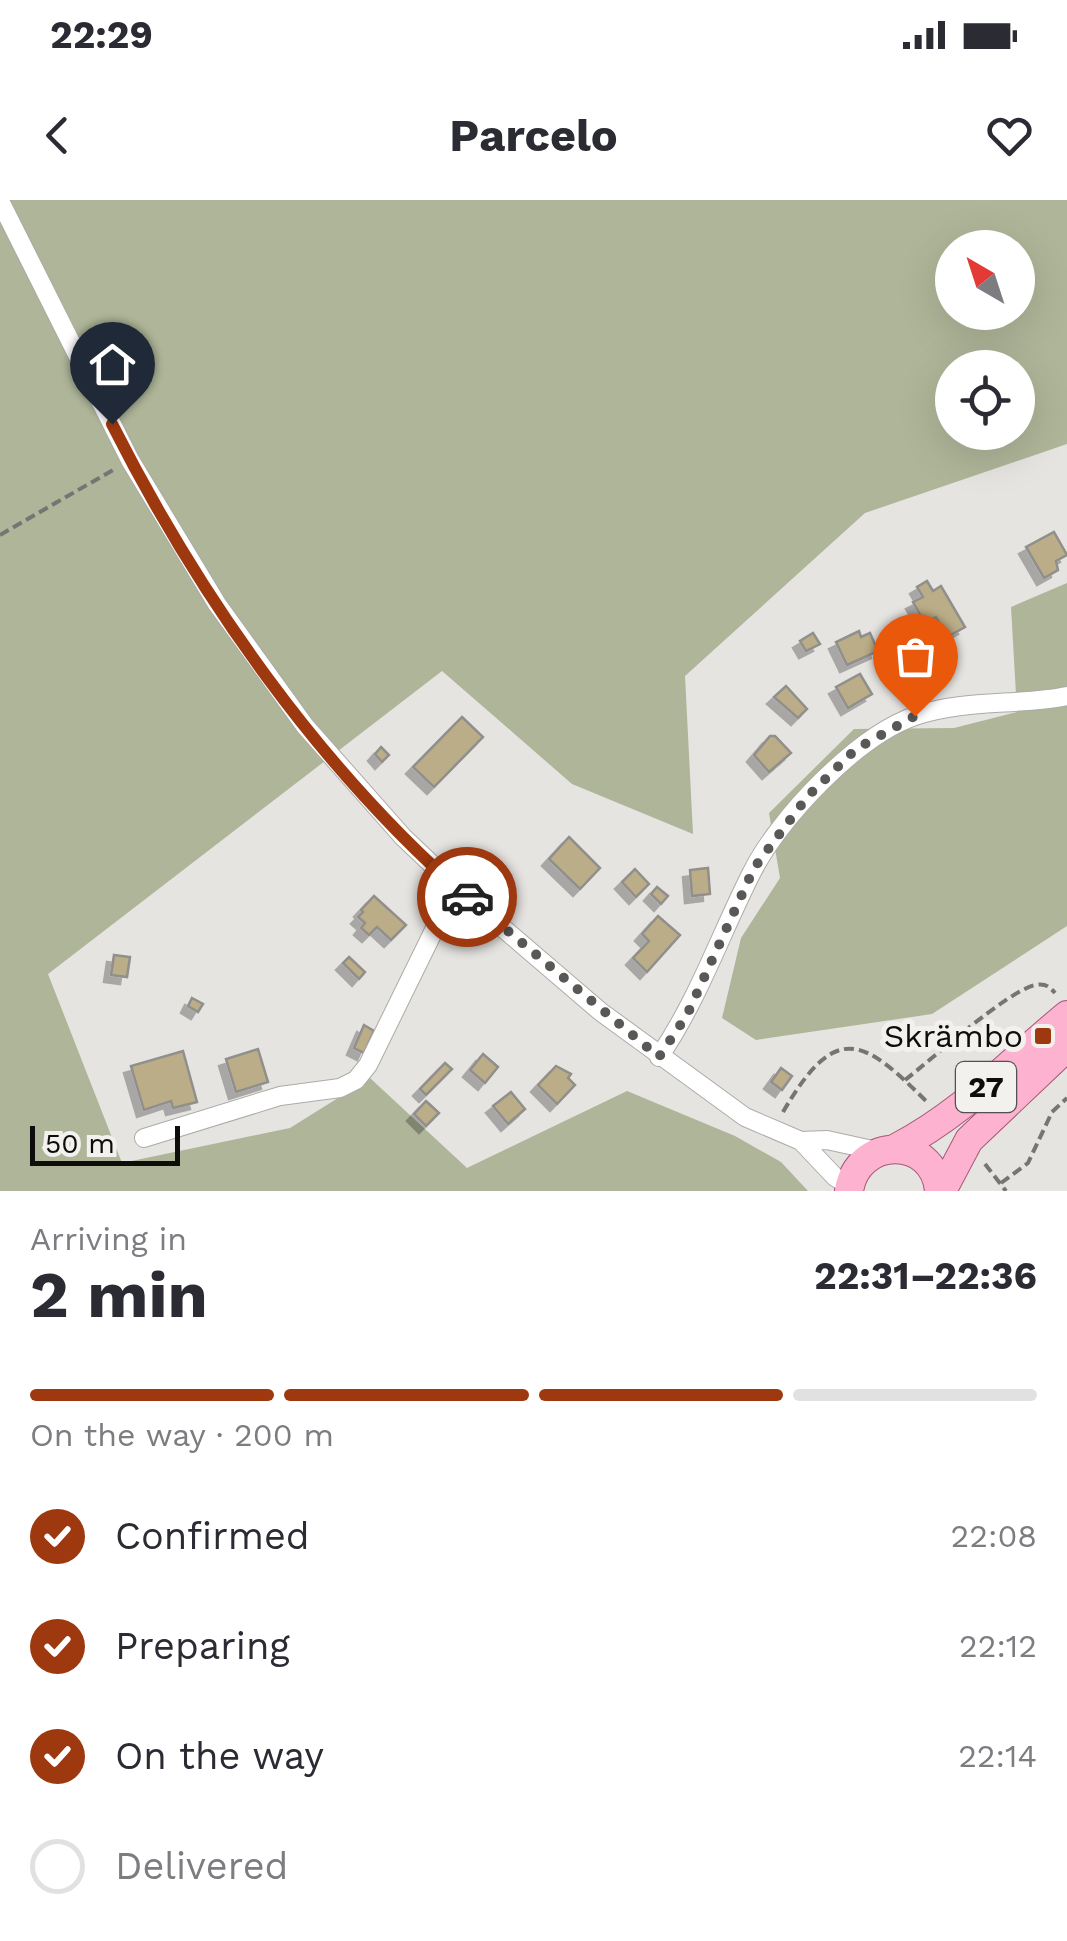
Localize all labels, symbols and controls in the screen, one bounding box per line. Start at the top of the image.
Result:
text: 22:29 [50,13,153,57]
icon: back [30,108,85,163]
icon: heart [982,108,1037,163]
text: Parcelo [449,109,618,162]
north arrow [935,230,1035,330]
map controls [935,230,1035,450]
pin [70,322,155,425]
icon: home [85,337,140,392]
button: locate [935,350,1035,450]
pin [873,614,958,717]
icon: bag [888,629,943,684]
courier [417,847,517,947]
icon: car [440,870,495,925]
place label: Skrämbo [884,1017,1023,1055]
marker: Skrämbo [1032,1025,1054,1047]
road number: 27 [956,1062,1016,1112]
scale bar [30,1121,180,1166]
text: 50 m [45,1127,115,1160]
text: Arriving in [30,1220,187,1258]
text: 22:31–22:36 [814,1254,1037,1298]
text: 2 min [30,1257,208,1333]
text: On the way · 200 m [30,1416,334,1454]
icon: check [30,1509,85,1564]
text: Confirmed [115,1514,310,1558]
text: 22:08 [951,1517,1037,1555]
icon: check [30,1619,85,1674]
text: Preparing [115,1624,290,1668]
text: 22:12 [959,1627,1037,1665]
icon: check [30,1729,85,1784]
text: On the way [115,1734,324,1778]
text: 22:14 [958,1737,1037,1775]
text: Delivered [115,1844,288,1888]

